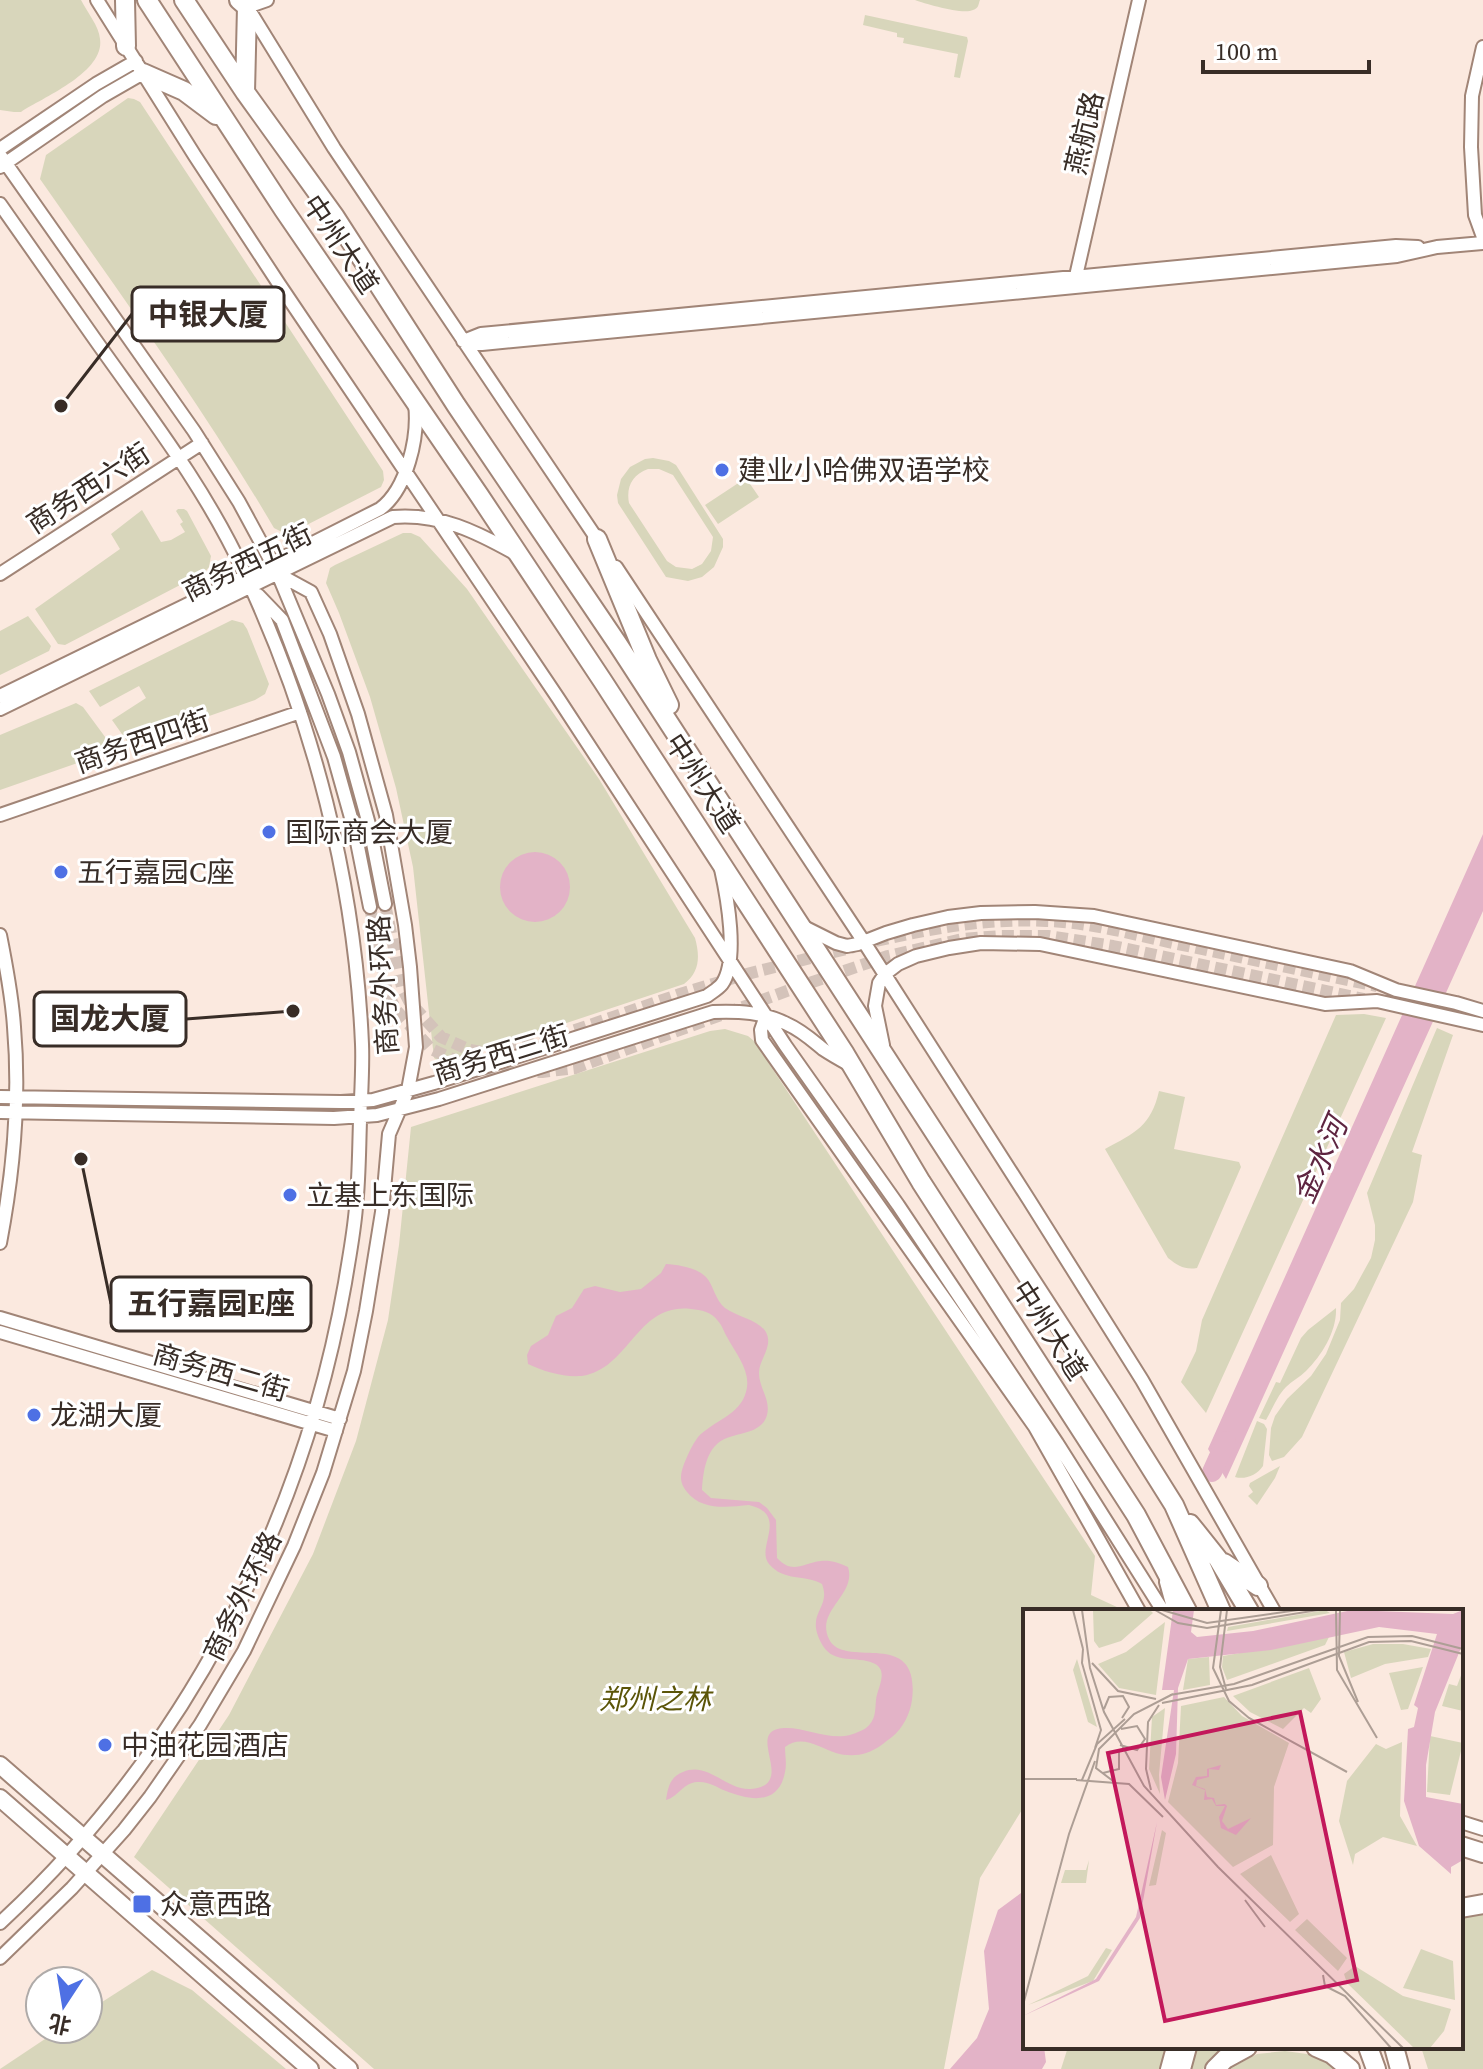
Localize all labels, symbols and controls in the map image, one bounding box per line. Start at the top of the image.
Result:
scale bar [1203,24,1369,74]
text: 100 m [1215,35,1278,68]
street label: 燕航路 [1056,88,1112,178]
street label: 中州大道 [294,187,388,301]
callout: 中银大厦 [132,287,284,341]
text: 中银大厦 [148,294,268,335]
street label: 商务西六街 [19,434,157,542]
place label: 建业小哈佛双语学校 [738,451,990,489]
marker: 建业小哈佛双语学校 [713,461,731,479]
street label: 商务西五街 [176,514,318,610]
street label: 商务西四街 [70,700,214,782]
street label: 中州大道 [657,726,749,840]
place label: 国际商会大厦 [285,813,453,851]
marker: 国际商会大厦 [260,823,278,841]
place label: 五行嘉园C座 [77,853,235,891]
marker: 五行嘉园C座 [52,863,70,881]
street label: 商务外环路 [359,914,407,1056]
callout: 国龙大厦 [34,992,186,1046]
text: 国龙大厦 [50,998,170,1039]
street label: 商务西三街 [428,1015,574,1093]
water label: 金水河 [1283,1106,1359,1209]
place label: 立基上东国际 [306,1176,474,1214]
marker: 立基上东国际 [281,1186,299,1204]
street label: 中州大道 [1004,1273,1096,1387]
callout: 五行嘉园E座 [111,1277,311,1331]
text: 五行嘉园E座 [127,1283,295,1324]
street label: 商务西二街 [148,1334,294,1410]
place label: 龙湖大厦 [50,1396,162,1434]
marker: 龙湖大厦 [25,1406,43,1424]
street label: 商务外环路 [194,1525,290,1667]
inset map [1023,1609,1463,2049]
park label: 郑州之林 [599,1680,714,1718]
place label: 中油花园酒店 [121,1726,289,1764]
marker: 中油花园酒店 [96,1736,114,1754]
place label: 众意西路 [160,1885,272,1923]
marker: 众意西路 [131,1893,153,1915]
north arrow [24,1965,104,2045]
text: 北 [46,2008,74,2042]

